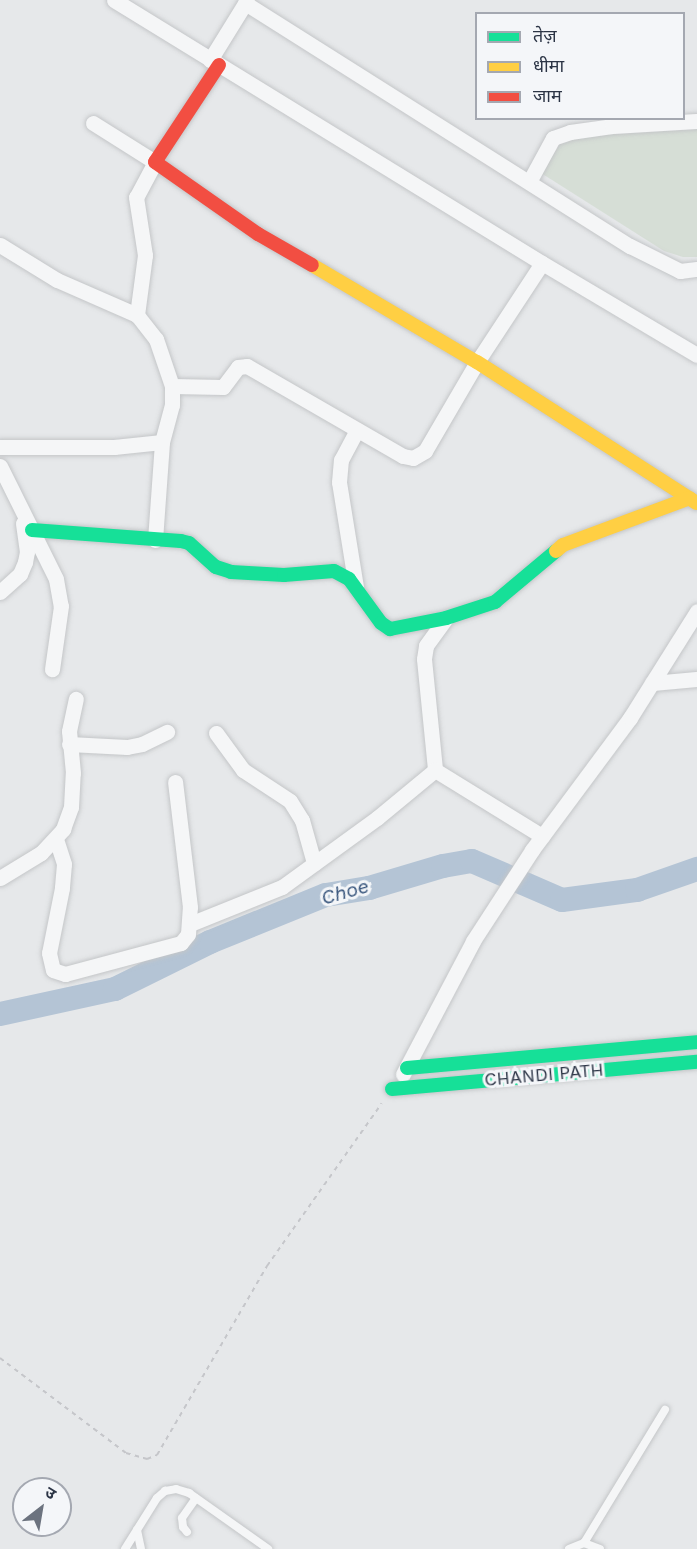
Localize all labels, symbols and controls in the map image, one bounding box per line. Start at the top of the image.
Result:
legend [475,12,685,120]
text: तेज़ [533,25,557,46]
text: धीमा [533,55,564,76]
text: जाम [533,85,562,106]
water label: Choe [318,874,372,910]
street label: CHANDI PATH [484,1059,604,1091]
north arrow [12,1477,72,1537]
text: उ [42,1482,59,1503]

